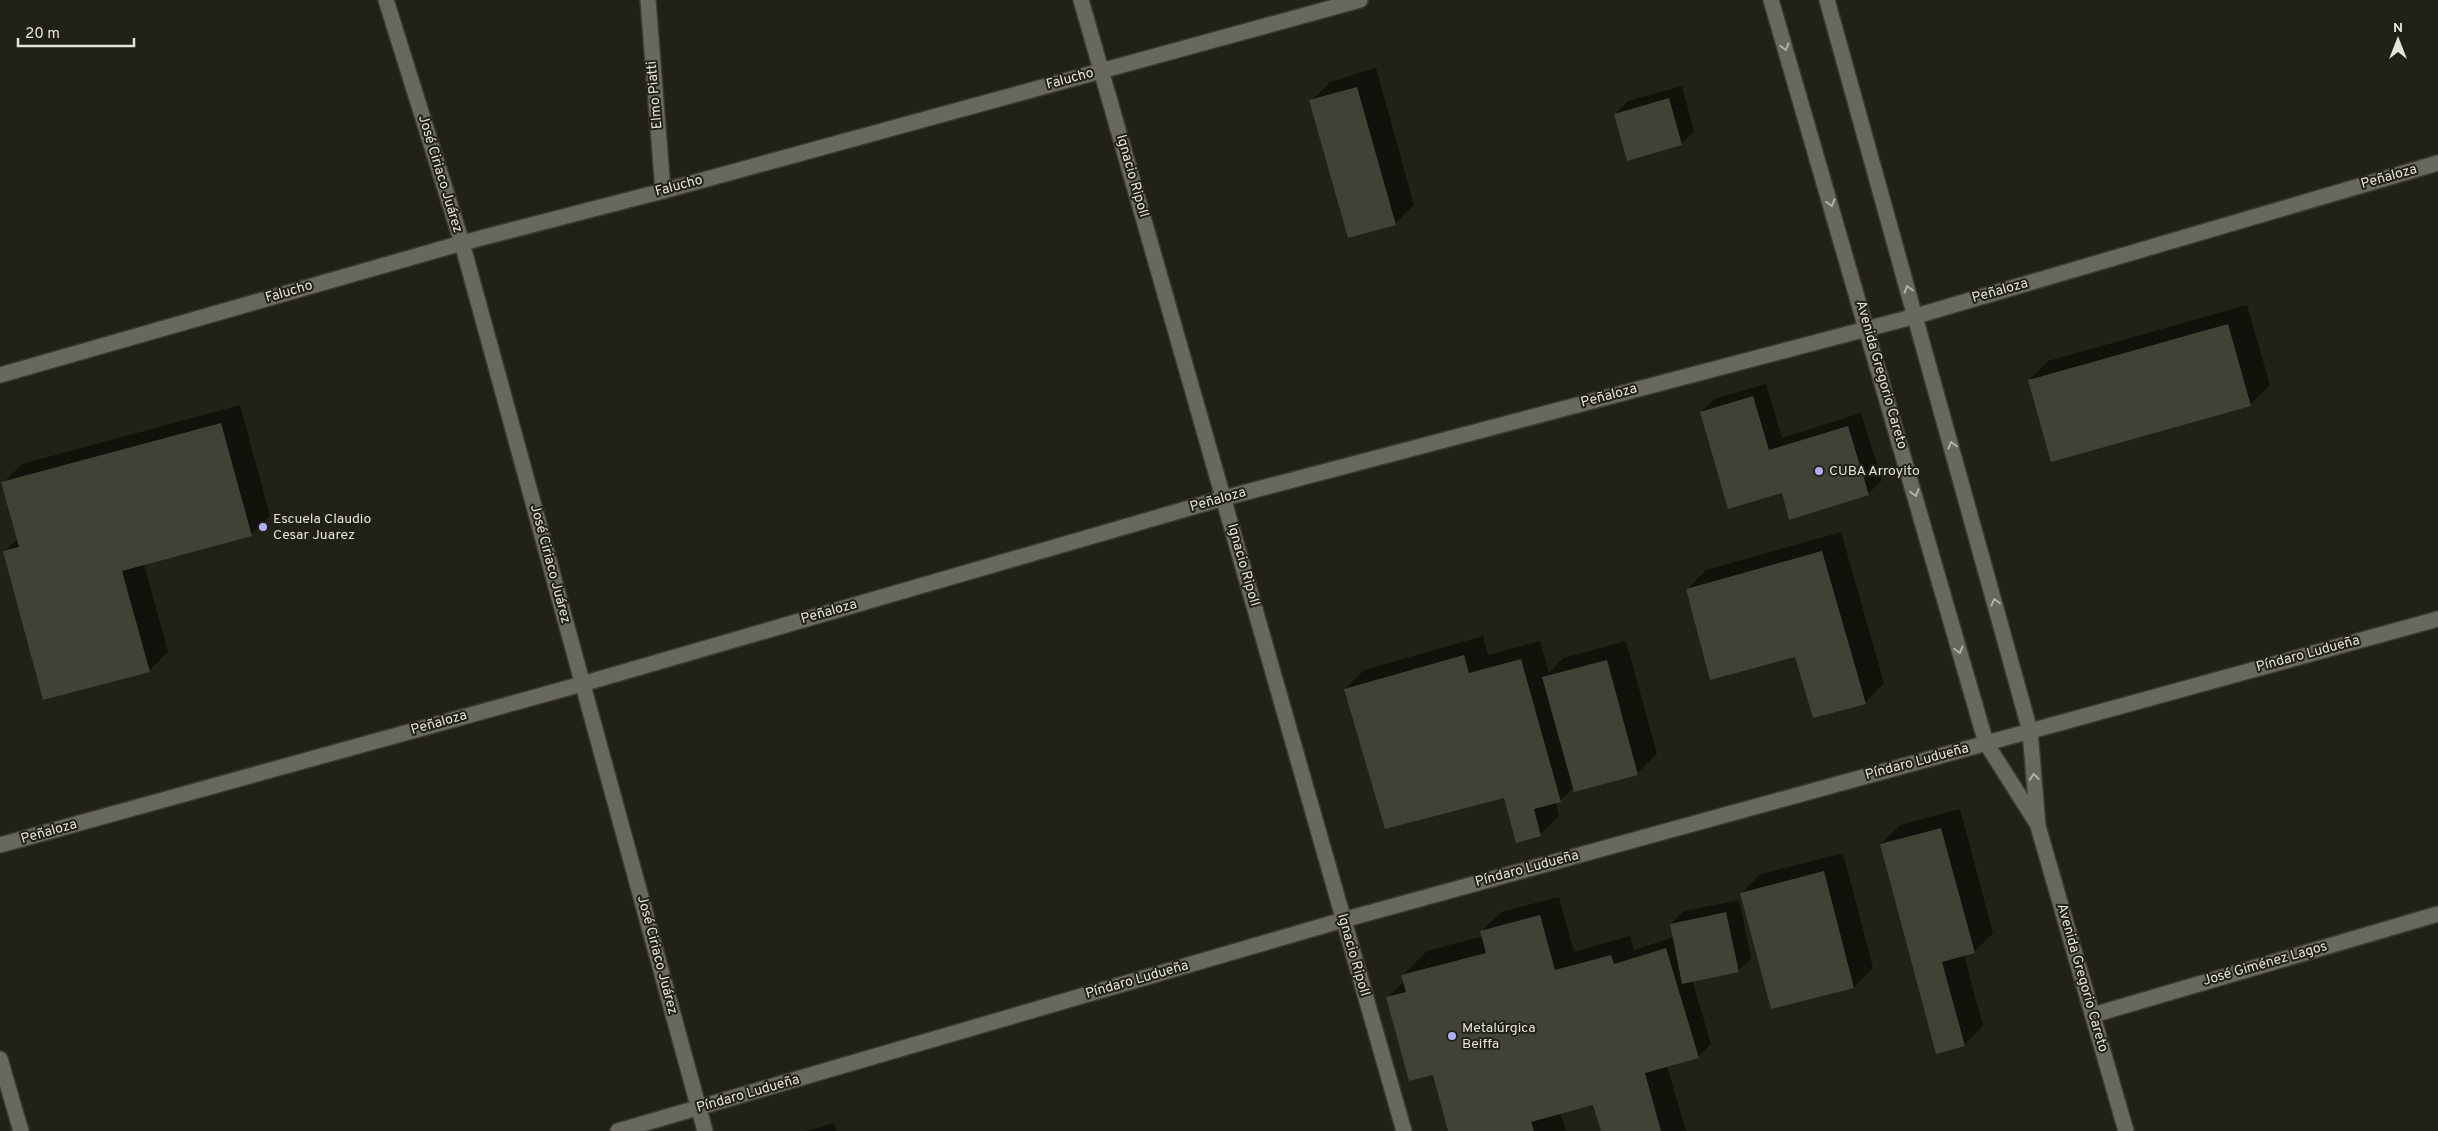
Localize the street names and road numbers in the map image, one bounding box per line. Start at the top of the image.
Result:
street label: Elmo Piatti [644,60,666,130]
street label: Falucho [1044,64,1096,93]
street label: José Ciriaco Juárez [414,113,466,235]
street label: Ignacio Ripoll [1112,133,1152,219]
street label: Peñaloza [2359,161,2419,193]
street label: Falucho [653,171,705,200]
street label: Peñaloza [1970,275,2030,307]
street label: Falucho [263,277,315,307]
street label: Avenida Gregorio Careto [1852,299,1910,451]
street label: Peñaloza [1579,380,1639,412]
street label: Peñaloza [1188,484,1248,516]
street label: José Ciriaco Juárez [526,503,574,625]
street label: Ignacio Ripoll [1223,522,1263,608]
street label: Peñaloza [799,596,859,628]
street label: Píndaro Ludueña [2254,632,2362,676]
street label: Peñaloza [409,707,469,739]
street label: Píndaro Ludueña [1863,740,1971,784]
street label: Peñaloza [19,816,79,848]
street label: Píndaro Ludueña [1473,847,1581,891]
street label: José Ciriaco Juárez [633,894,681,1016]
street label: Avenida Gregorio Careto [2053,902,2111,1054]
street label: Ignacio Ripoll [1333,912,1373,998]
street label: José Giménez Lagos [2201,938,2329,990]
street label: Píndaro Ludueña [1084,957,1190,1003]
street label: Píndaro Ludueña [695,1071,801,1117]

